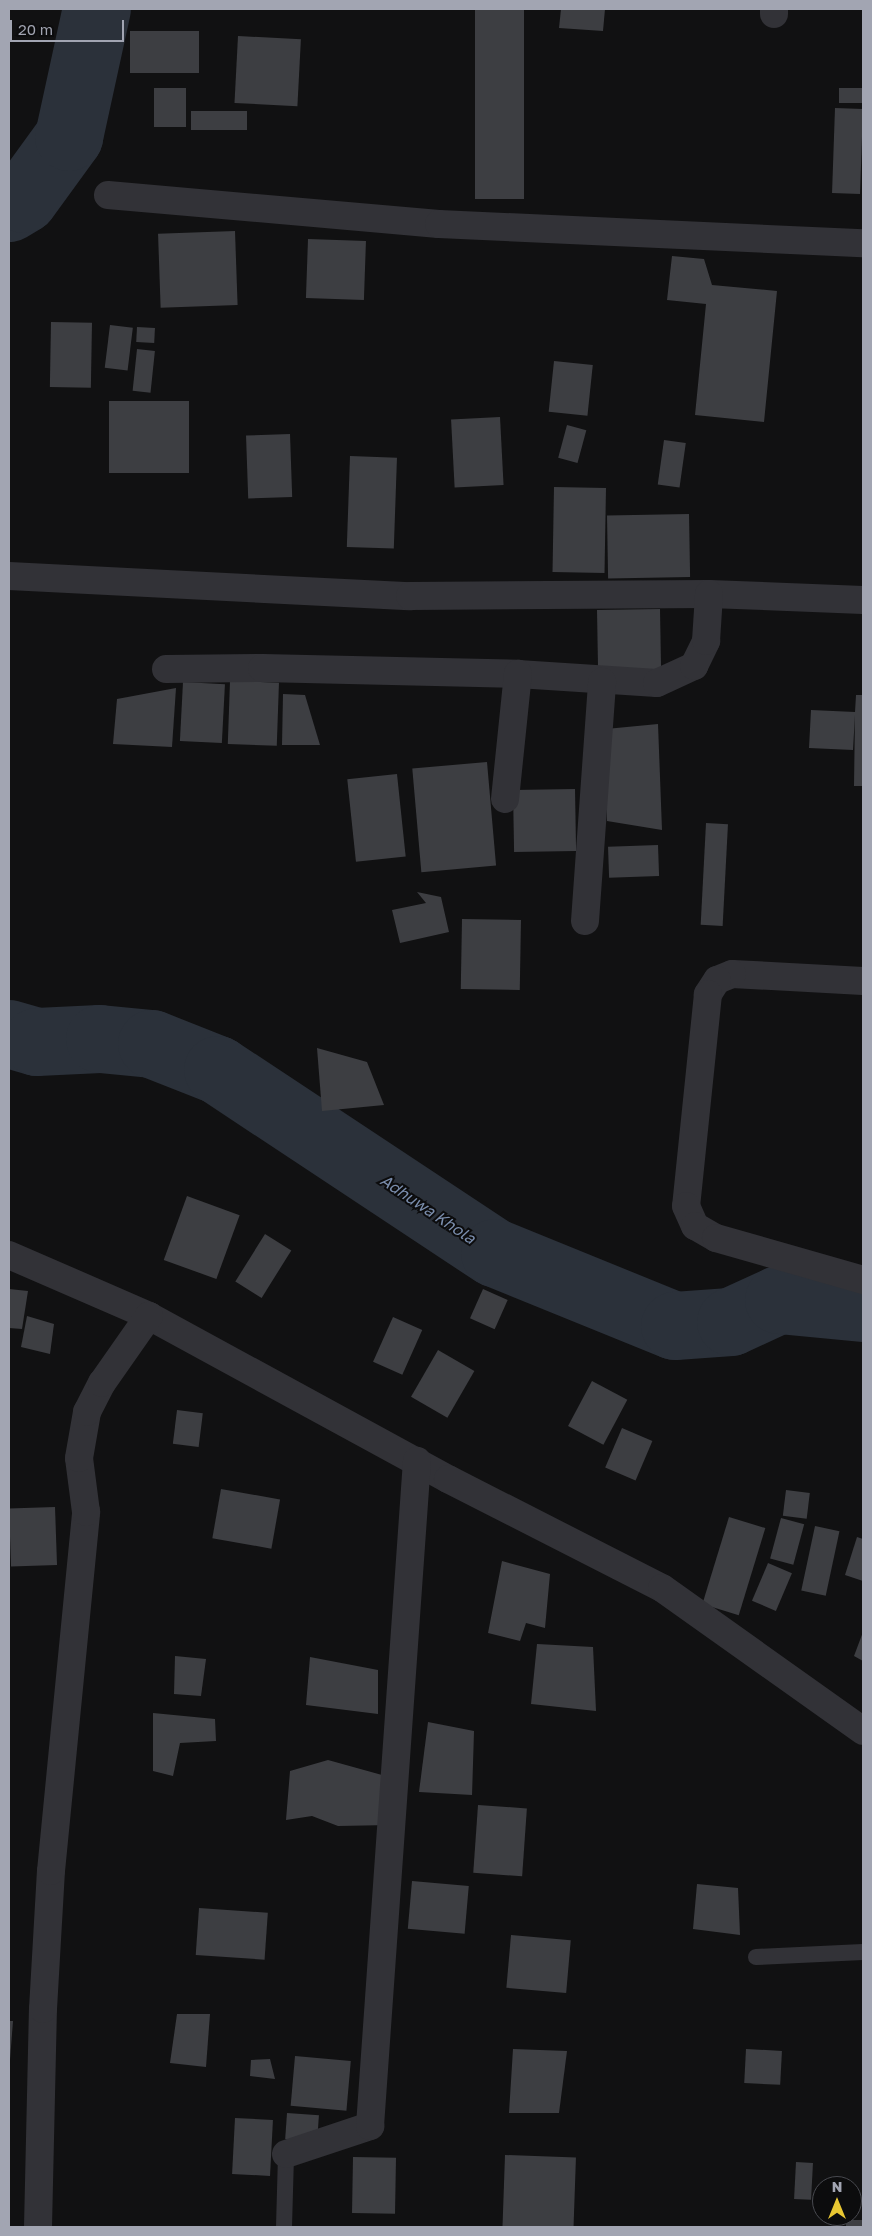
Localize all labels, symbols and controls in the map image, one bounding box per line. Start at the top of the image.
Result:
scale bar [12,10,126,42]
text: 20 m [18,20,53,38]
water label: Adhuwa Khola [377,1170,479,1248]
north arrow [812,2176,862,2226]
text: N [832,2178,842,2195]

